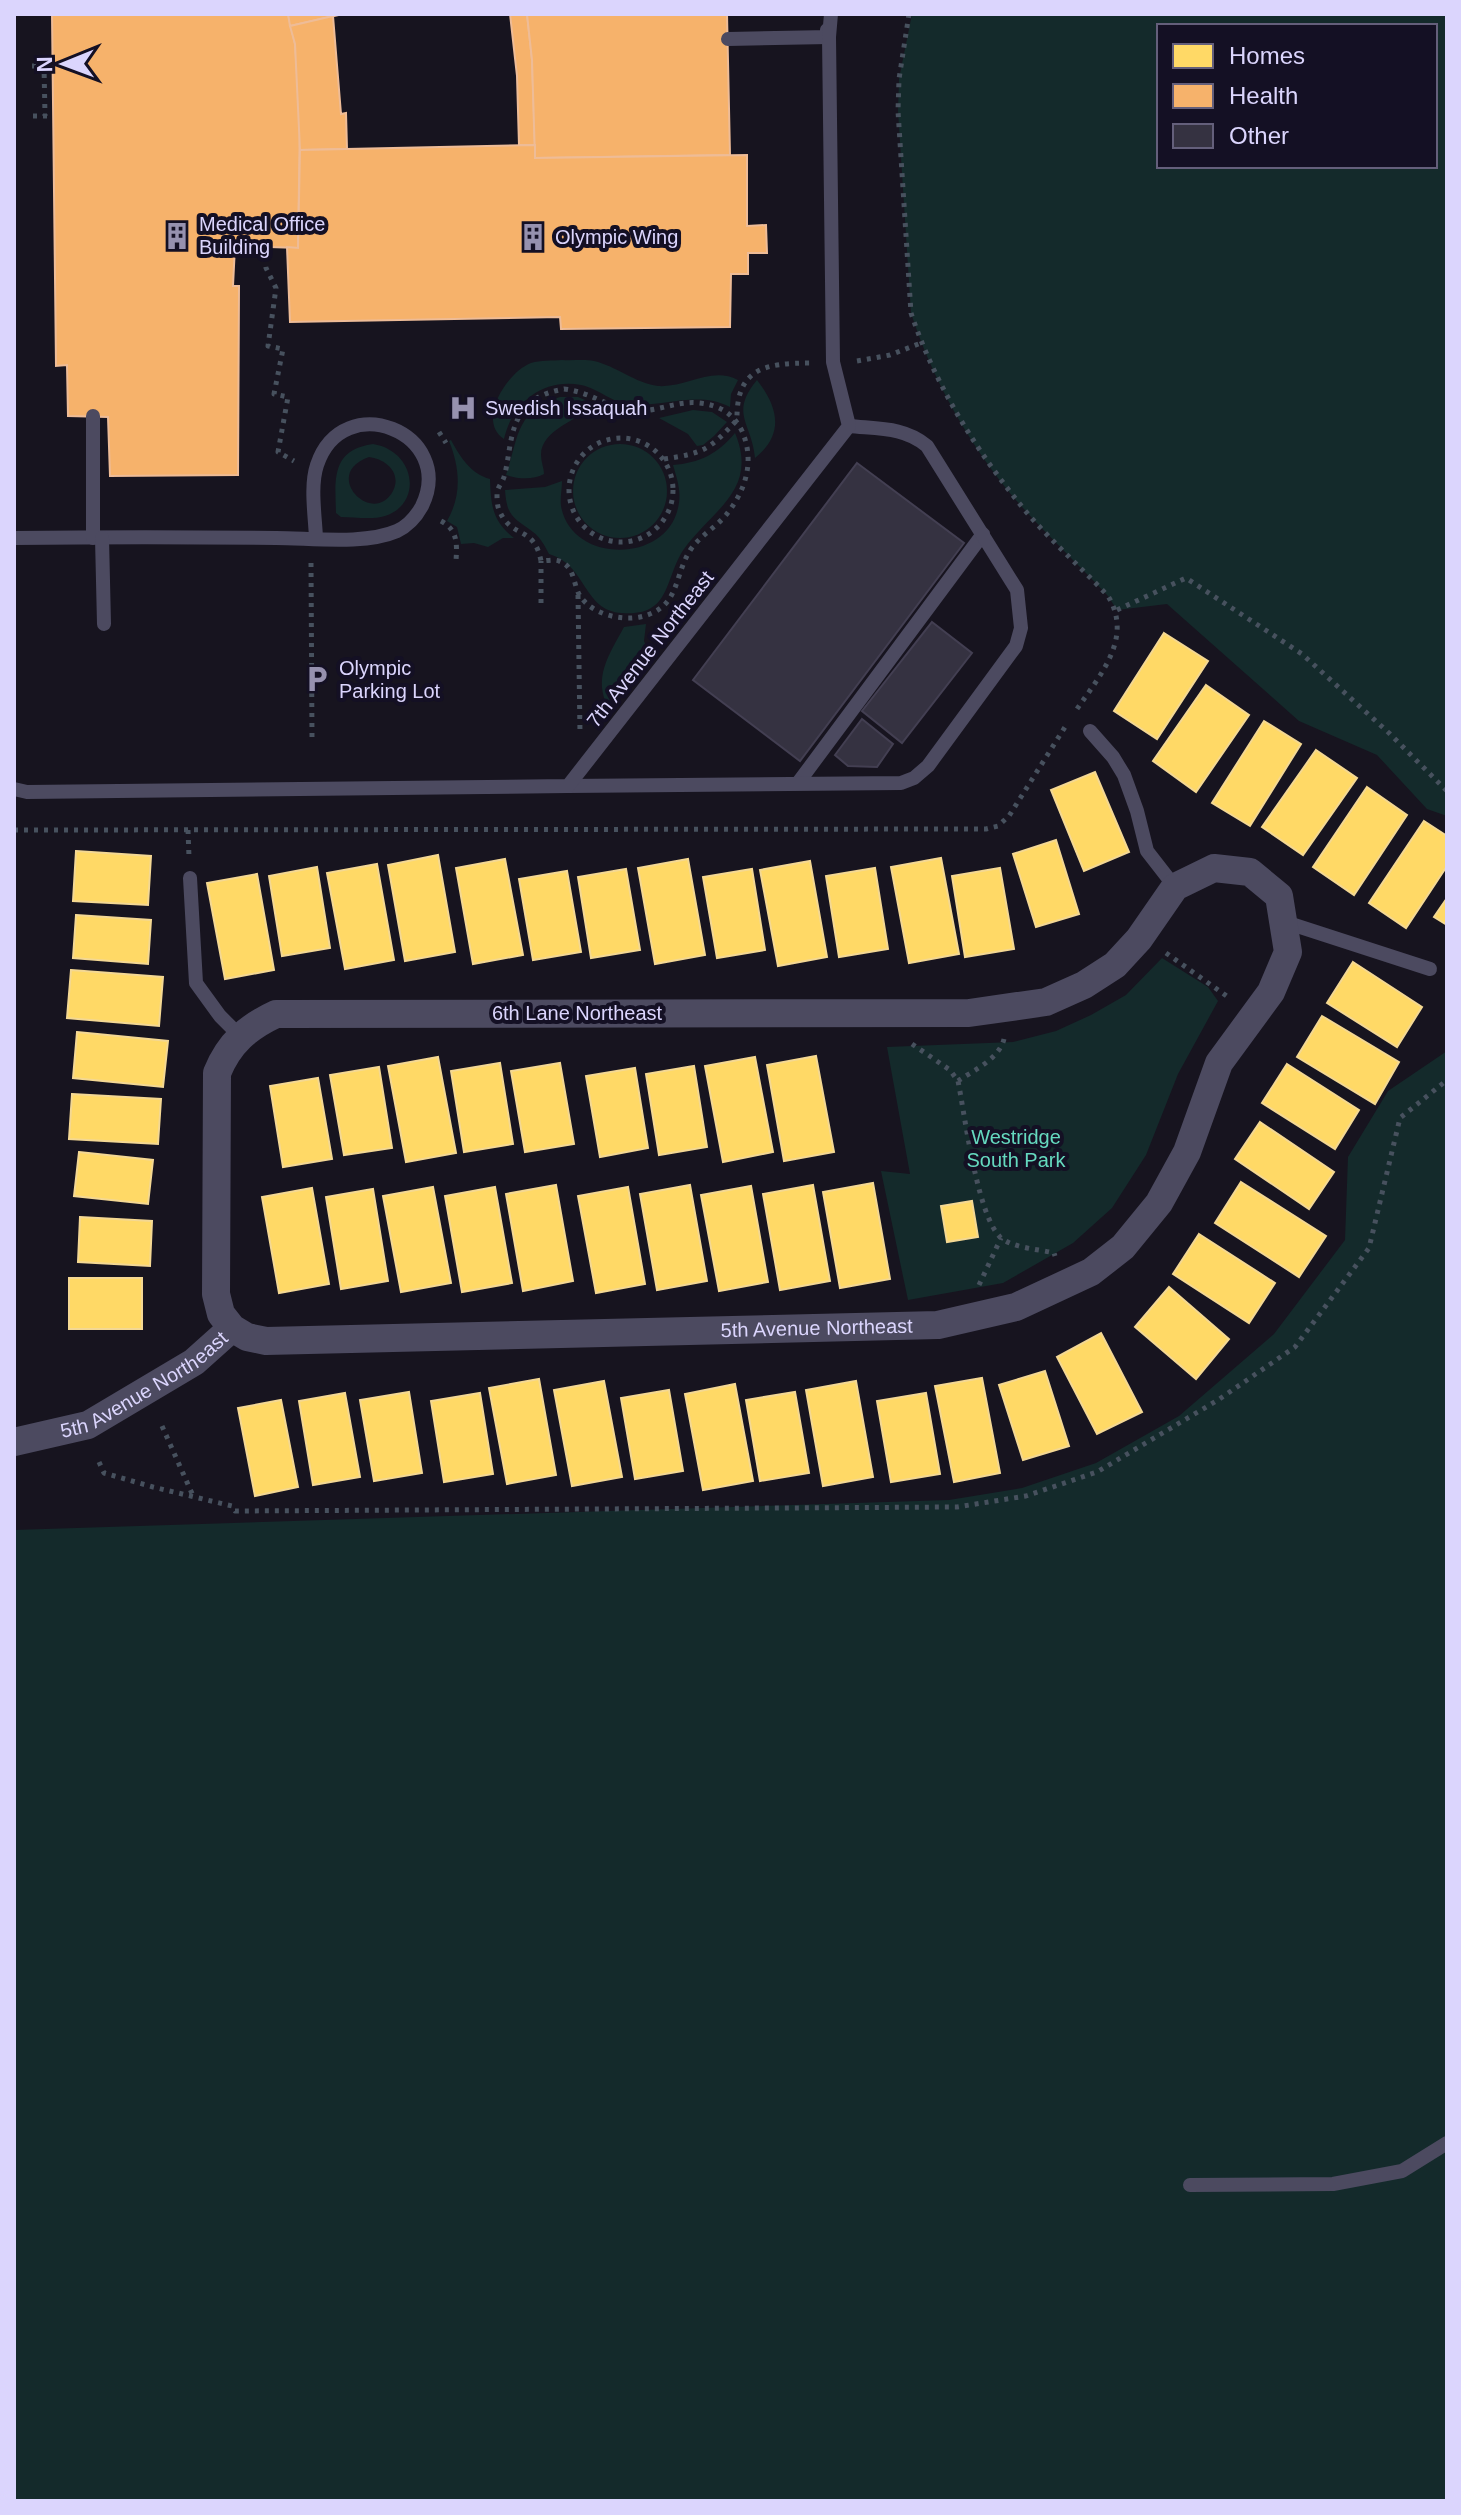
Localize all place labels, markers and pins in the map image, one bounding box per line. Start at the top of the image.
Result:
place label: Medical Office Building [199,213,325,258]
building icon: Medical Office Building [162,221,192,251]
building icon: Olympic Wing [518,222,548,252]
place label: Olympic Wing [555,226,678,248]
hospital icon: Swedish Issaquah [448,393,478,423]
place label: Swedish Issaquah [485,397,647,419]
place label: Olympic Parking Lot [339,657,441,702]
parking icon: Olympic Parking Lot [302,664,332,694]

